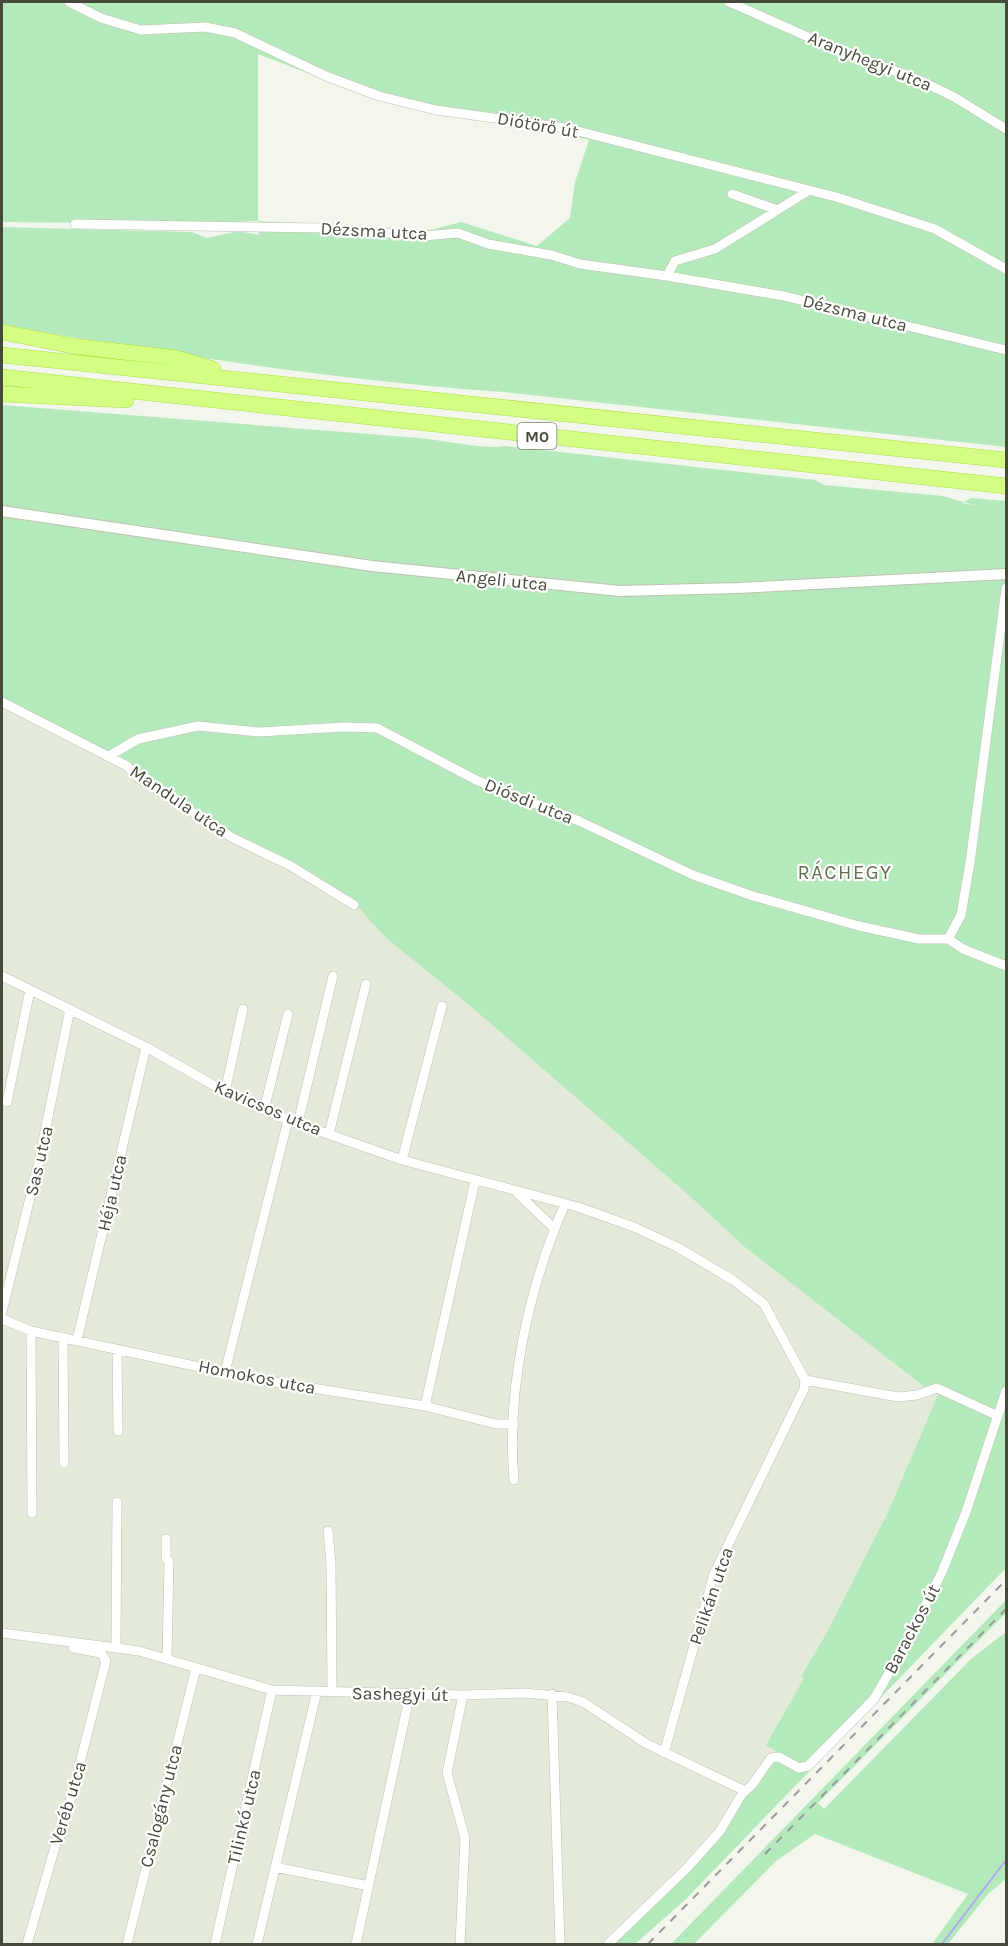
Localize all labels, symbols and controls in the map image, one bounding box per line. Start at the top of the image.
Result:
street label: Aranyhegyi utca [805,26,935,96]
street label: Diótörő út [496,107,580,143]
street label: Dézsma utca [320,217,428,245]
street label: Dézsma utca [800,289,910,337]
road number: M0 [518,423,556,449]
street label: Angeli utca [455,564,549,596]
street label: Mandula utca [126,760,232,842]
street label: Diósdi utca [481,773,577,829]
district label: RÁCHEGY [798,860,892,884]
street label: Kavicsos utca [211,1076,325,1140]
street label: Sas utca [20,1124,58,1198]
street label: Héja utca [93,1153,131,1233]
street label: Homokos utca [196,1355,318,1399]
street label: Pelikán utca [684,1544,738,1648]
street label: Barackos út [879,1580,945,1678]
street label: Sashegyi út [352,1682,449,1706]
street label: Csalogány utca [135,1742,187,1870]
street label: Veréb utca [45,1758,91,1848]
street label: Tilinkó utca [222,1767,266,1867]

